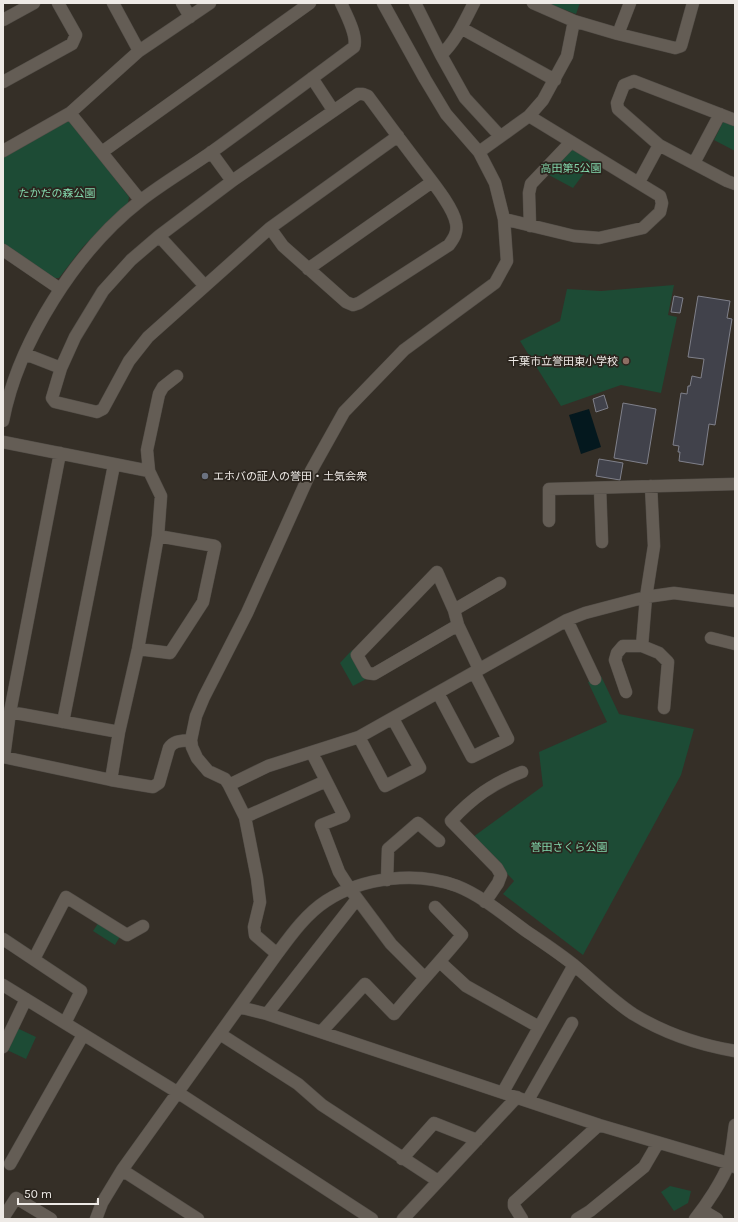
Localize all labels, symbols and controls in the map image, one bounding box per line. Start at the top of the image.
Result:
park label: 高田第5公園 [540,162,602,175]
park label: たかだの森公園 [19,187,96,200]
place label: 千葉市立誉田東小学校 [508,355,618,368]
marker: 千葉市立誉田東小学校 [621,356,631,366]
place label: エホバの証人の誉田・土気会衆 [213,470,367,483]
marker: エホバの証人の誉田・土気会衆 [200,471,210,481]
park label: 誉田さくら公園 [531,841,608,854]
scale bar [18,1180,98,1206]
text: 50 m [24,1187,52,1201]

